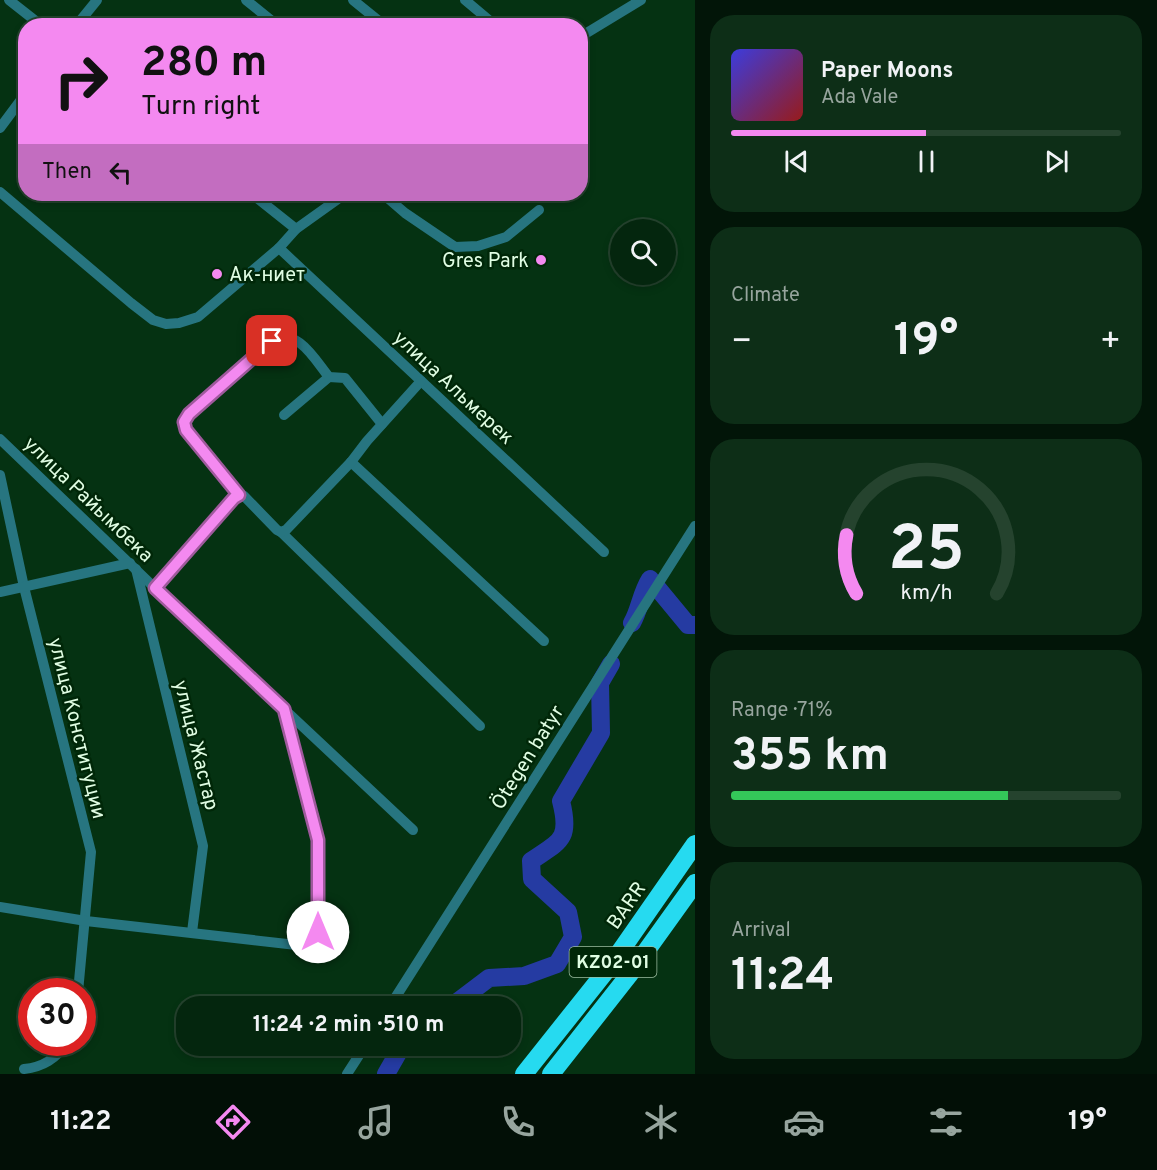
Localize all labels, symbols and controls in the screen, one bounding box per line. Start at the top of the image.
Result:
text: 280 m [141,38,267,91]
icon: right [42,42,120,120]
text: Paper Moons [821,58,953,85]
text: Ada Vale [821,85,898,111]
text: Turn right [141,90,260,124]
icon: previous [780,145,813,178]
icon: pause [910,145,943,178]
icon: next [1040,145,1073,178]
icon: left [104,156,137,189]
text: Then [42,159,92,186]
map controls [610,219,676,285]
button: search [610,219,676,285]
place label: Gres Park [442,249,529,275]
marker: Gres Park [534,253,548,267]
place label: Ак-ниет [229,263,305,289]
marker: Ак-ниет [210,267,224,281]
text: Climate [731,283,800,309]
text: 19° [894,314,958,371]
pin [246,315,297,366]
text: − [731,322,752,364]
text: + [1100,322,1121,364]
icon: arrive [255,324,288,357]
street label: улица Альмерек [387,326,519,451]
street label: улица Райымбека [17,432,158,569]
text: 25 [888,513,964,592]
text: km/h [900,580,952,607]
street label: улица Конституции [41,635,111,822]
street label: улица Жастар [166,678,224,813]
text: Range · 71% [731,698,833,724]
street label: Ötegen batyr [485,700,571,815]
text: 355 km [731,729,889,786]
street label: BARR [602,877,653,935]
position arrow [286,900,350,964]
text: Arrival [731,918,791,944]
road number: KZ02-01 [570,947,656,977]
text: 11:24 [731,949,834,1006]
speed limit sign: 30 [18,978,96,1056]
text: 11:24 · 2 min · 510 m [253,1012,444,1039]
icon: directions [212,1101,254,1143]
icon: music [355,1101,397,1143]
icon: phone [497,1101,539,1143]
icon: climate [640,1101,682,1143]
icon: car [783,1101,825,1143]
icon: filters [925,1101,967,1143]
text: 11:22 [50,1105,112,1139]
text: 19° [1068,1105,1107,1139]

